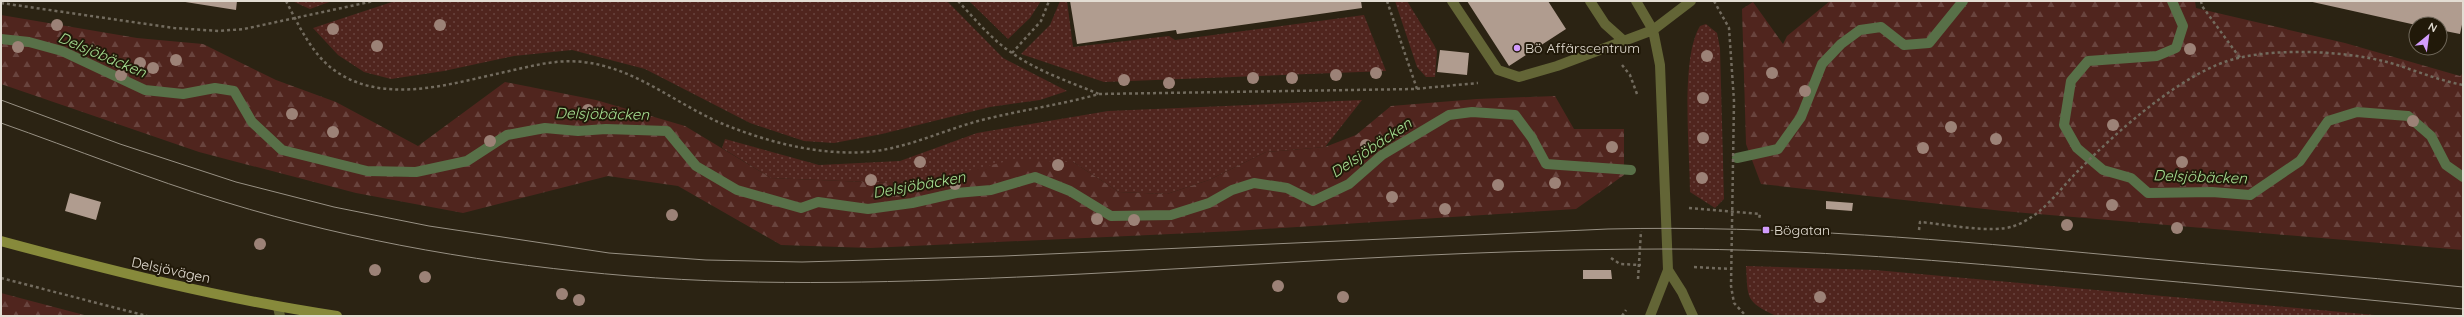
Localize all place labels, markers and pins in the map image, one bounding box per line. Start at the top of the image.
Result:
place label: Bö Affärscentrum [1525,39,1640,57]
marker: Bö Affärscentrum [1512,43,1522,53]
place label: Bögatan [1774,221,1830,239]
marker: Bögatan [1761,225,1771,235]

